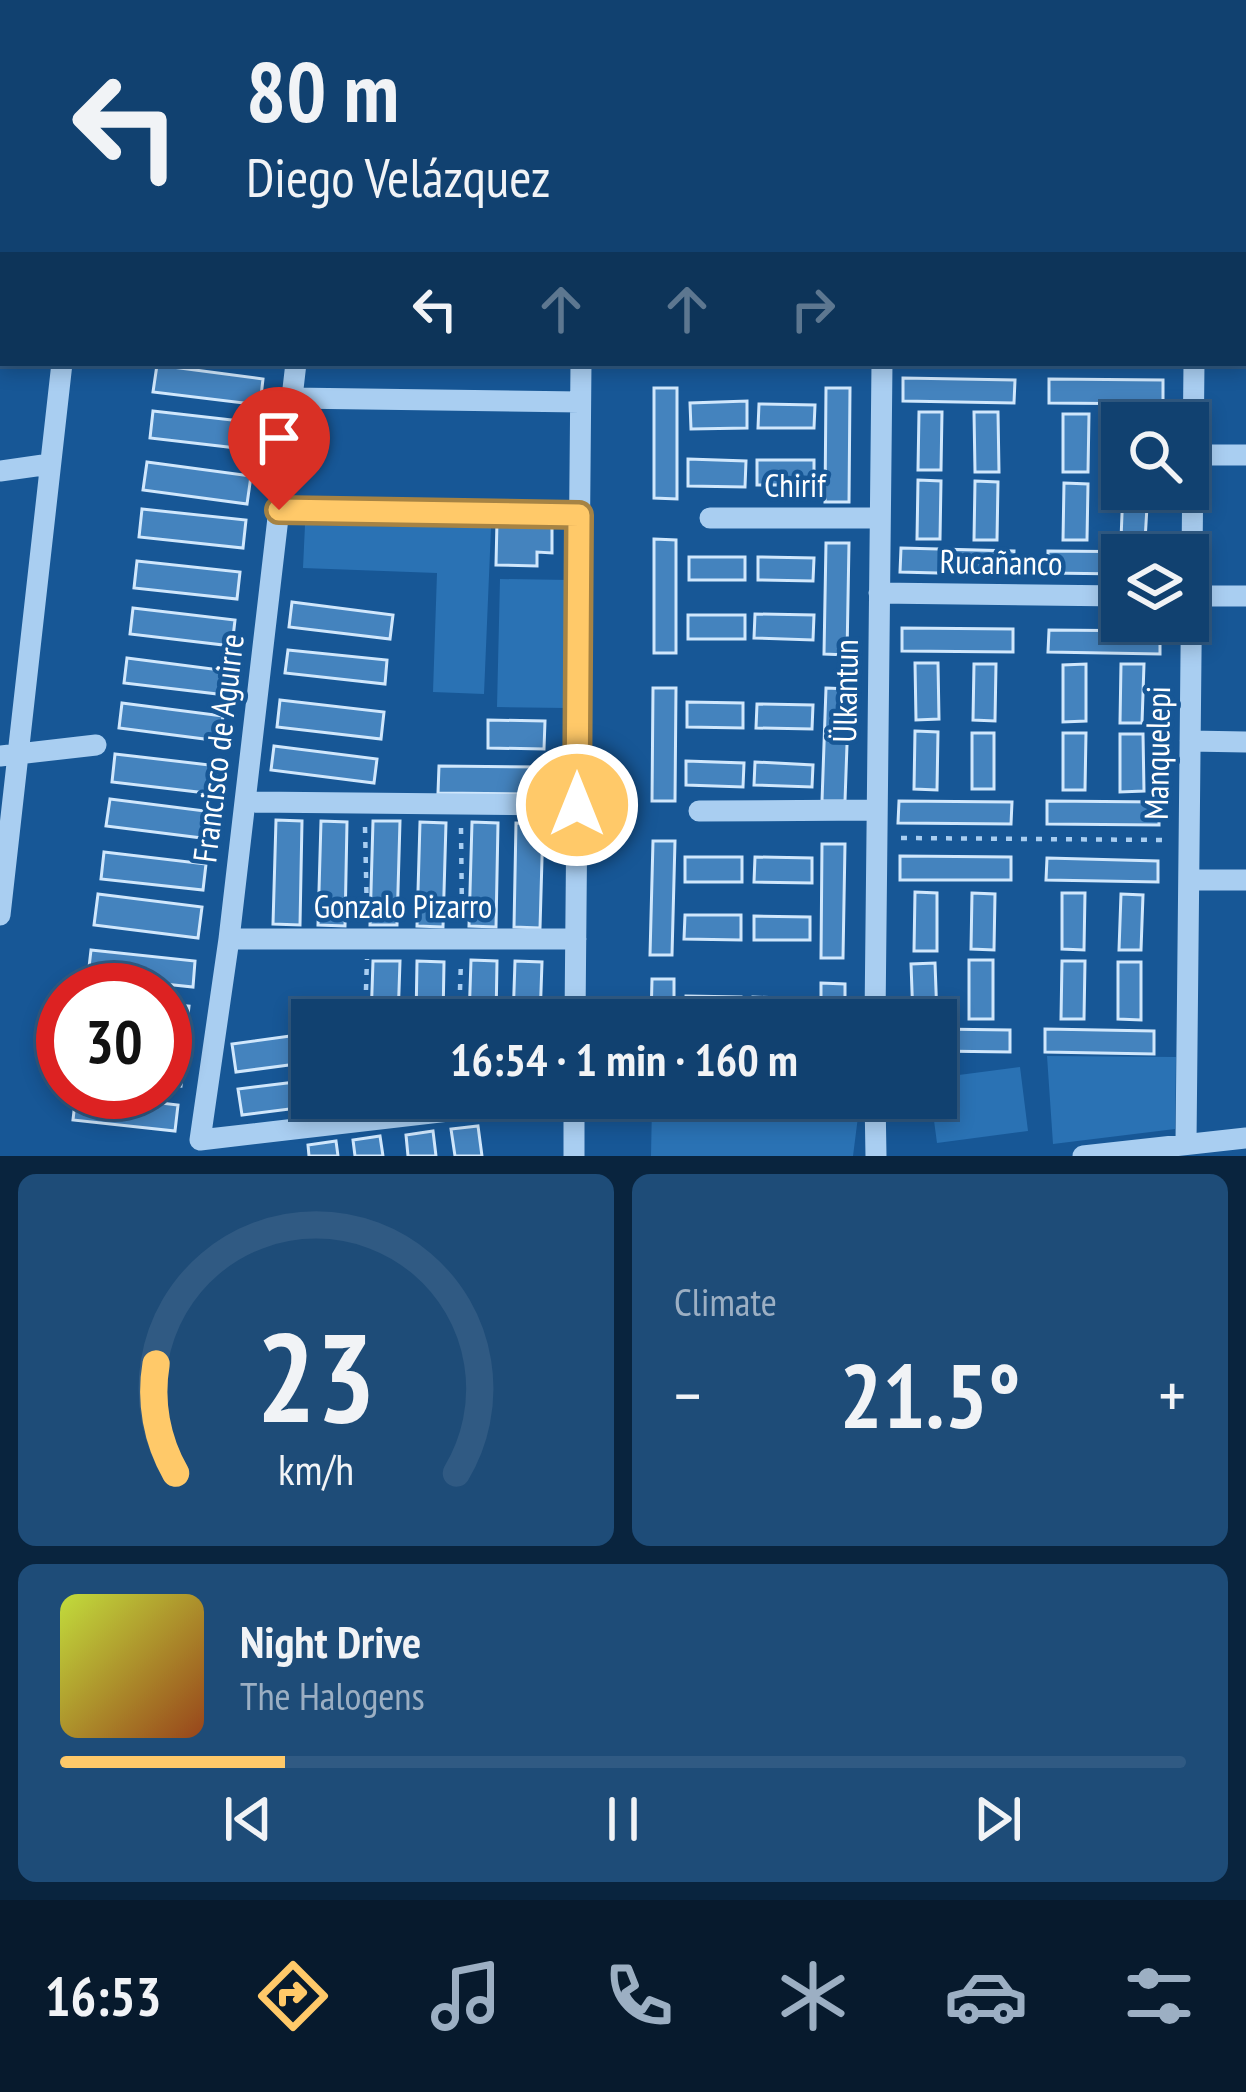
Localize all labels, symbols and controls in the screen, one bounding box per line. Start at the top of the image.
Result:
text: 80 m [246,36,399,145]
icon: left [48,48,204,204]
text: Diego Velázquez [246,142,550,212]
icon: left [402,276,468,342]
icon: ahead [528,276,594,342]
icon: ahead [654,276,720,342]
icon: right [780,276,846,342]
pin [228,387,330,510]
map controls [1101,402,1209,642]
button: search [1101,402,1209,510]
icon: arrive [246,405,312,471]
street label: Chirif [764,463,827,506]
button: layers [1101,534,1209,642]
street label: Rucañanco [939,539,1063,584]
street label: Francisco de Aguirre [182,631,253,865]
street label: Ülkantun [822,639,867,743]
street label: Manquelepi [1134,686,1179,820]
position arrow [514,742,640,868]
street label: Gonzalo Pizarro [314,884,492,927]
speed limit sign: 30 [36,963,192,1119]
text: 16:54 · 1 min · 160 m [450,1030,798,1088]
text: Climate [674,1276,777,1327]
text: 23 [256,1295,376,1456]
text: 21.5° [840,1336,1020,1453]
text: − [674,1352,701,1437]
text: + [1159,1352,1186,1437]
text: km/h [278,1441,354,1497]
text: Night Drive [240,1612,421,1670]
text: The Halogens [240,1670,425,1721]
icon: previous [215,1786,281,1852]
icon: pause [590,1786,656,1852]
icon: next [965,1786,1031,1852]
icon: directions [251,1954,335,2038]
icon: music [424,1954,508,2038]
icon: phone [597,1954,681,2038]
icon: climate [771,1954,855,2038]
icon: car [944,1954,1028,2038]
icon: filters [1117,1954,1201,2038]
text: 16:53 [45,1961,161,2031]

